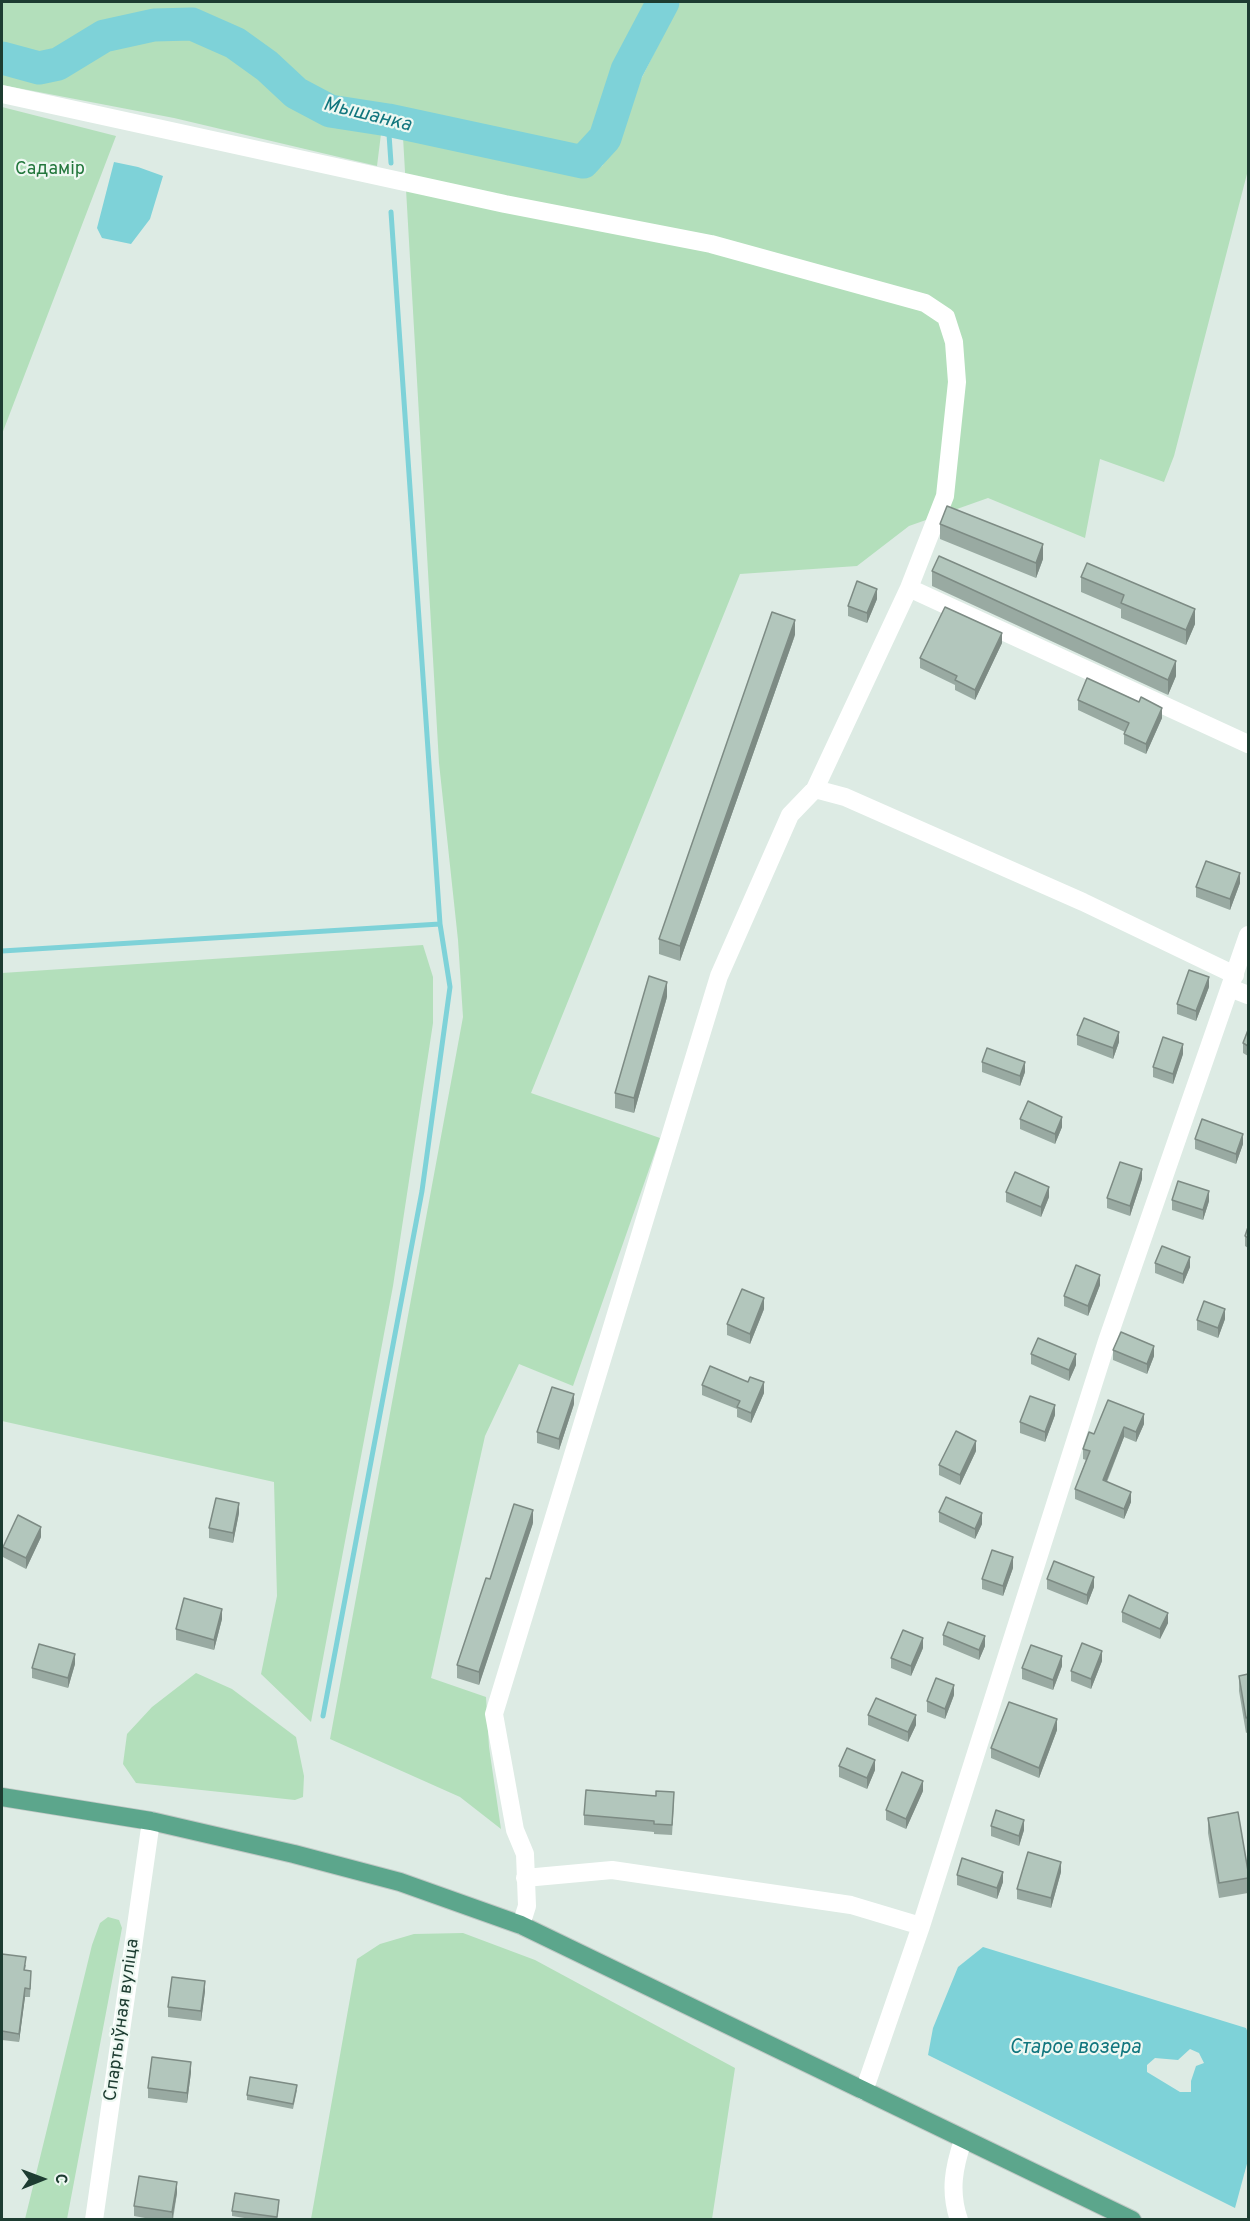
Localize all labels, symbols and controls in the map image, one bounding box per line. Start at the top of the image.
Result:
water label: Мышанка [320,93,414,139]
park label: Садамір [15,159,85,181]
street label: Спартыўная вуліца [101,1937,145,2103]
water label: Старое возера [1009,2037,1141,2061]
north arrow [12,2149,72,2209]
text: С [50,2173,70,2184]

